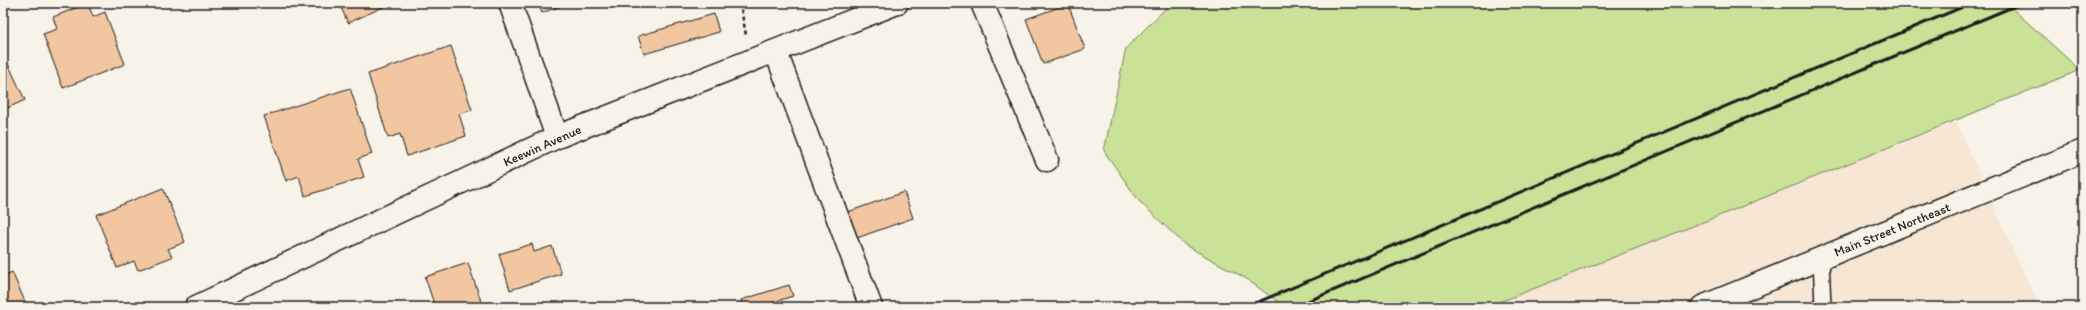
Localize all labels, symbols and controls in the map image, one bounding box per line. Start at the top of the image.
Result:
street label: Keewin Avenue [501,122,584,169]
street label: Main Street Northeast [1832,199,1953,260]

